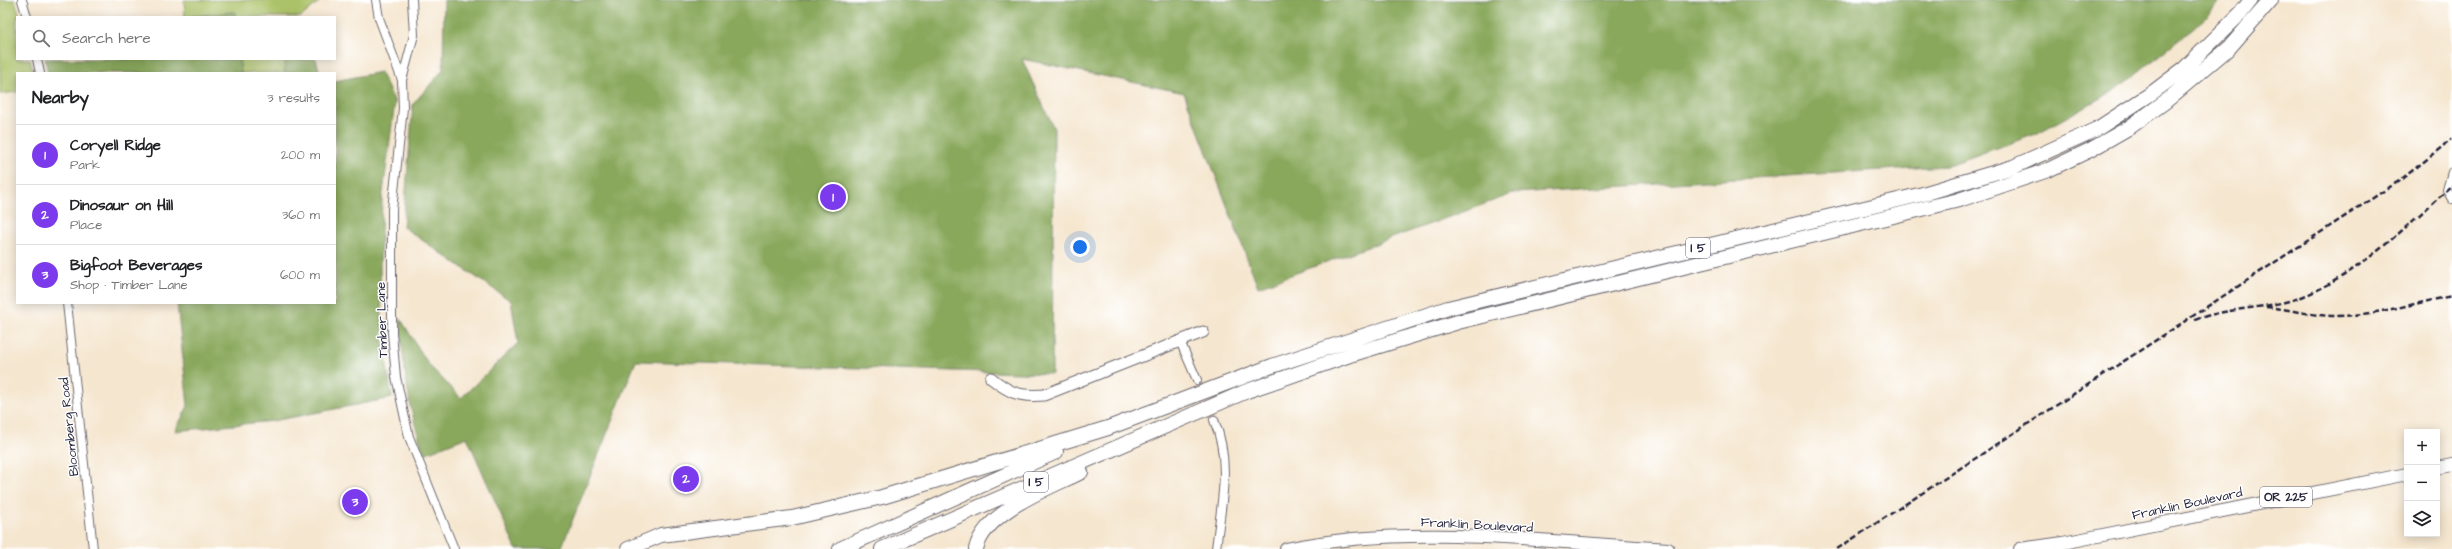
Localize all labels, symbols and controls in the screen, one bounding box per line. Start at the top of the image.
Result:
search box [16,16,336,60]
icon: search [30,27,52,49]
text: Search here [62,28,151,49]
text: Nearby [32,86,89,110]
text: 3 results [267,89,320,107]
text: Coryell Ridge [70,135,161,156]
text: 1 [44,146,46,164]
text: 200 m [281,146,320,164]
text: Park [70,156,100,174]
pin: 1 [820,182,846,212]
text: Dinosaur on Hill [70,195,173,216]
text: 2 [41,206,49,224]
text: 360 m [282,206,320,224]
text: Place [70,216,102,234]
your location [1070,237,1090,257]
road number: I 5 [1686,238,1710,258]
text: Bigfoot Beverages [70,255,202,276]
text: 3 [42,266,48,284]
text: 600 m [280,266,320,284]
text: Shop · Timber Lane [70,276,188,294]
street label: Timber Lane [372,282,392,358]
street label: Bloomberg Road [55,376,84,477]
map controls [2404,429,2440,537]
button: + [2404,429,2440,465]
pin: 2 [673,464,699,494]
button: − [2404,465,2440,501]
road number: I 5 [1024,472,1048,492]
street label: Franklin Boulevard [2130,483,2244,524]
pin: 3 [342,487,368,517]
road number: OR 225 [2260,487,2312,507]
button: layers [2404,501,2440,537]
street label: Franklin Boulevard [1420,513,1534,537]

